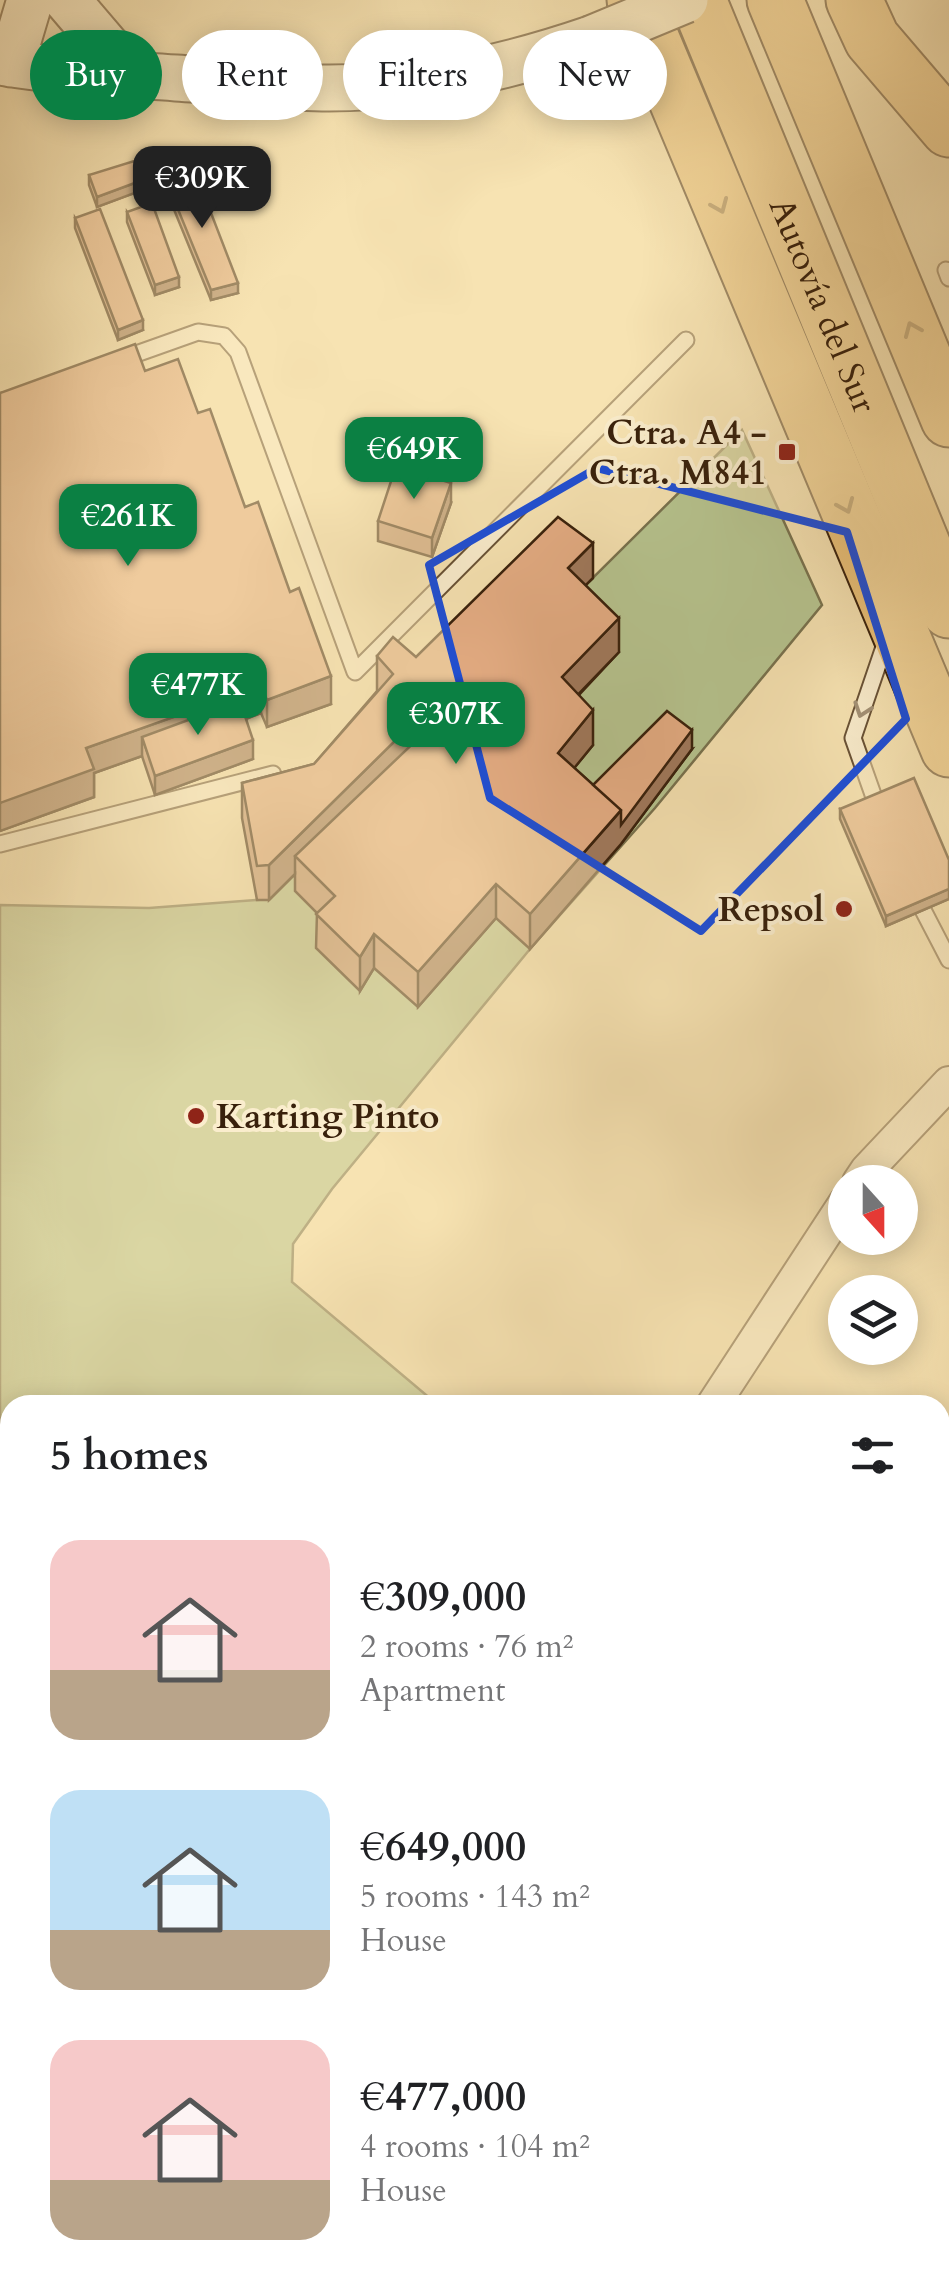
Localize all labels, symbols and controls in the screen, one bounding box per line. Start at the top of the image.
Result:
chip: Buy [30,30,162,120]
chip: Rent [182,30,323,120]
chip: Filters [343,30,503,120]
chip: New [523,30,667,120]
pin: €309K [132,146,272,231]
text: €309K [155,156,249,200]
street label: Autovía del Sur [757,191,888,421]
one-way arrow [709,196,729,214]
one-way arrow [903,321,923,339]
place label: Ctra. A4 - Ctra. M841 [589,409,767,497]
pin: €649K [344,417,484,502]
text: €649K [367,427,461,471]
marker: Ctra. A4 - Ctra. M841 [776,441,798,463]
pin: €261K [58,484,198,569]
text: €261K [81,494,175,538]
one-way arrow [835,496,855,513]
pin: €477K [128,653,268,738]
text: €477K [151,663,245,707]
pin: €307K [386,682,526,767]
text: €307K [409,692,503,736]
one-way arrow [854,701,874,718]
place label: Repsol [718,886,824,934]
marker: Repsol [833,898,855,920]
place label: Karting Pinto [216,1093,440,1141]
marker: Karting Pinto [185,1105,207,1127]
north arrow [828,1165,918,1255]
map controls [828,1165,918,1365]
button: layers [828,1275,918,1365]
text: 5 homes [50,1427,208,1484]
icon: filters [845,1428,900,1483]
text: €309,000 [360,1568,526,1625]
icon: home [130,1580,250,1700]
text: 2 rooms · 76 m² [360,1625,573,1669]
text: Apartment [360,1669,505,1713]
text: €649,000 [360,1818,526,1875]
icon: home [130,1830,250,1950]
text: 5 rooms · 143 m² [360,1875,590,1919]
text: House [360,1919,447,1963]
text: €477,000 [360,2068,526,2125]
icon: home [130,2080,250,2200]
text: 4 rooms · 104 m² [360,2125,590,2169]
text: House [360,2169,447,2213]

